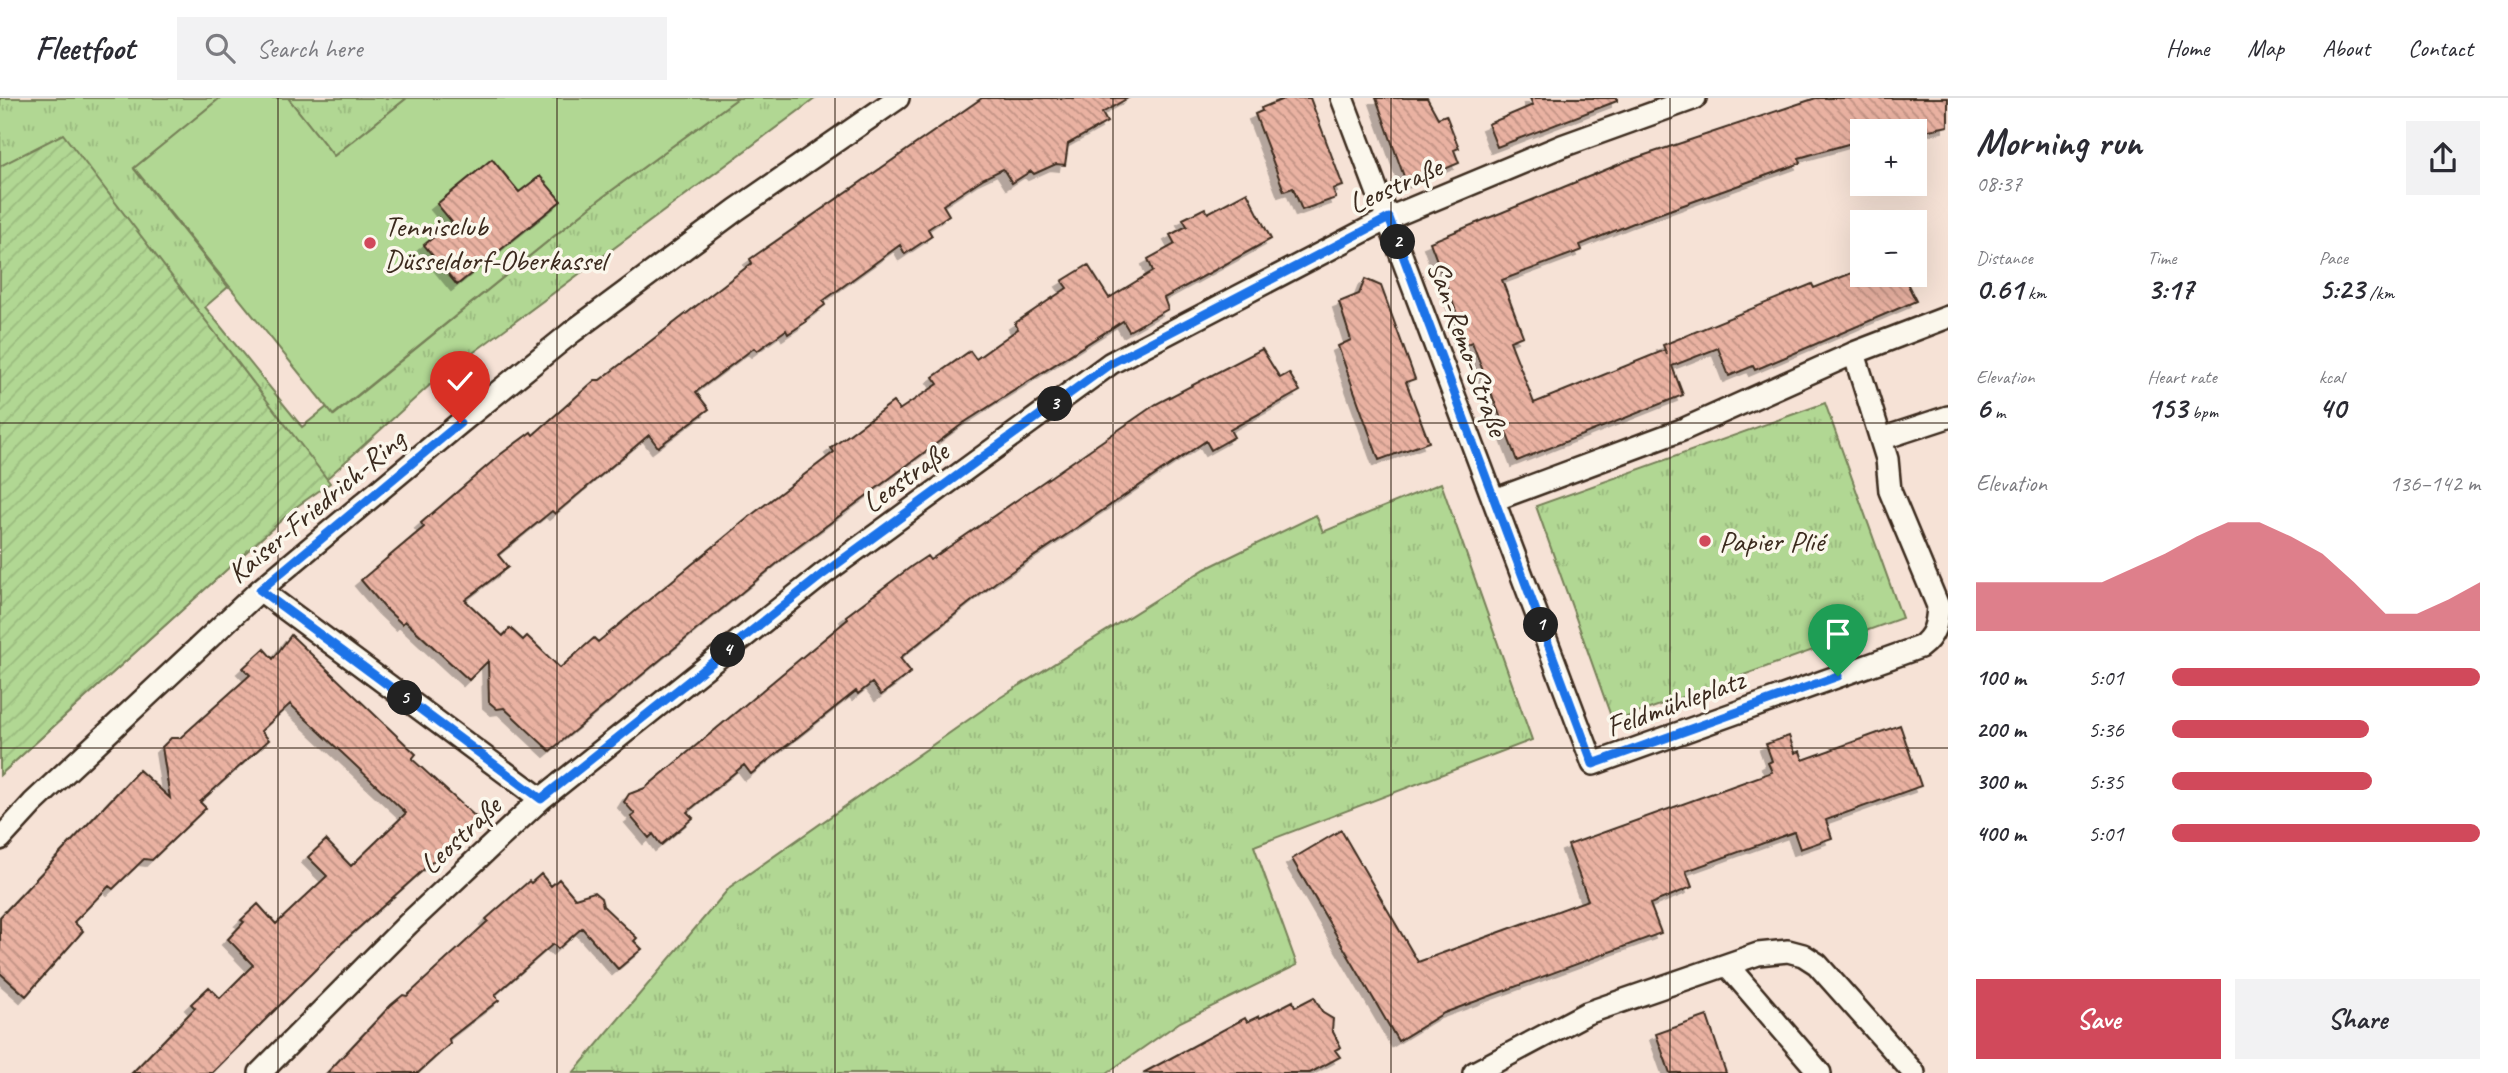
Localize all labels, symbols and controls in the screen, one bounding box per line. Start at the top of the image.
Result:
search box [177,17,667,80]
text: Fleetfoot [35,27,135,69]
icon: search [201,29,239,67]
text: Search here [257,32,363,65]
text: Home [2166,33,2209,63]
text: Map [2247,33,2284,63]
text: About [2322,33,2370,63]
text: Contact [2408,33,2473,63]
map controls [1850,119,1927,287]
button: + [1850,119,1927,196]
text: Morning run [1976,119,2142,166]
button: share [2406,121,2480,195]
street label: Leostraße [1342,147,1450,222]
text: 08:37 [1976,169,2022,198]
place label: Tennisclub Düsseldorf-Oberkassel [384,207,611,279]
button: − [1850,210,1927,287]
pin: 2 [1380,225,1416,260]
text: 2 [1393,229,1402,253]
marker: Tennisclub Düsseldorf-Oberkassel [362,235,378,251]
text: Distance [1976,246,2033,270]
text: Time [2147,246,2176,270]
text: Pace [2319,246,2348,270]
street label: San-Remo-Straße [1419,255,1518,443]
text: 0.61 [1976,270,2023,308]
text: 3:17 [2147,270,2194,308]
text: 5:23 [2319,270,2365,308]
text: km [2023,281,2046,305]
text: /km [2365,281,2394,305]
pin [430,351,490,423]
icon: check [441,362,479,400]
text: Elevation [1976,365,2034,389]
text: Heart rate [2147,365,2217,389]
text: kcal [2319,365,2344,389]
pin: 3 [1038,386,1072,422]
text: 6 [1976,389,1990,427]
text: 153 [2147,389,2187,427]
text: 40 [2319,389,2346,427]
text: 3 [1050,391,1059,415]
text: m [1990,400,2005,424]
text: bpm [2187,400,2218,424]
street label: Kaiser-Friedrich-Ring [219,419,415,592]
street label: Leostraße [854,431,958,521]
text: Elevation [1976,469,2047,498]
text: 136–142 m [2389,469,2480,498]
place label: Papier Plié [1719,522,1828,560]
marker: Papier Plié [1697,533,1713,549]
pin [1808,604,1868,676]
pin: 1 [1524,608,1558,642]
text: 1 [1536,612,1545,636]
icon: arrive [1819,615,1857,653]
pin: 4 [710,632,746,668]
text: 4 [723,637,732,661]
street label: Feldmühleplatz [1601,660,1751,746]
text: 100 m [1976,663,2026,692]
text: 5:01 [2088,663,2124,692]
pin: 5 [388,680,422,716]
text: 5 [400,685,409,709]
text: 200 m [1976,715,2026,744]
text: 5:36 [2088,715,2124,744]
text: 300 m [1976,767,2026,796]
text: 5:35 [2088,767,2124,796]
street label: Leostraße [411,786,510,882]
text: 400 m [1976,819,2026,848]
text: 5:01 [2088,819,2124,848]
button: Save [1976,979,2221,1059]
button: Share [2235,979,2480,1059]

